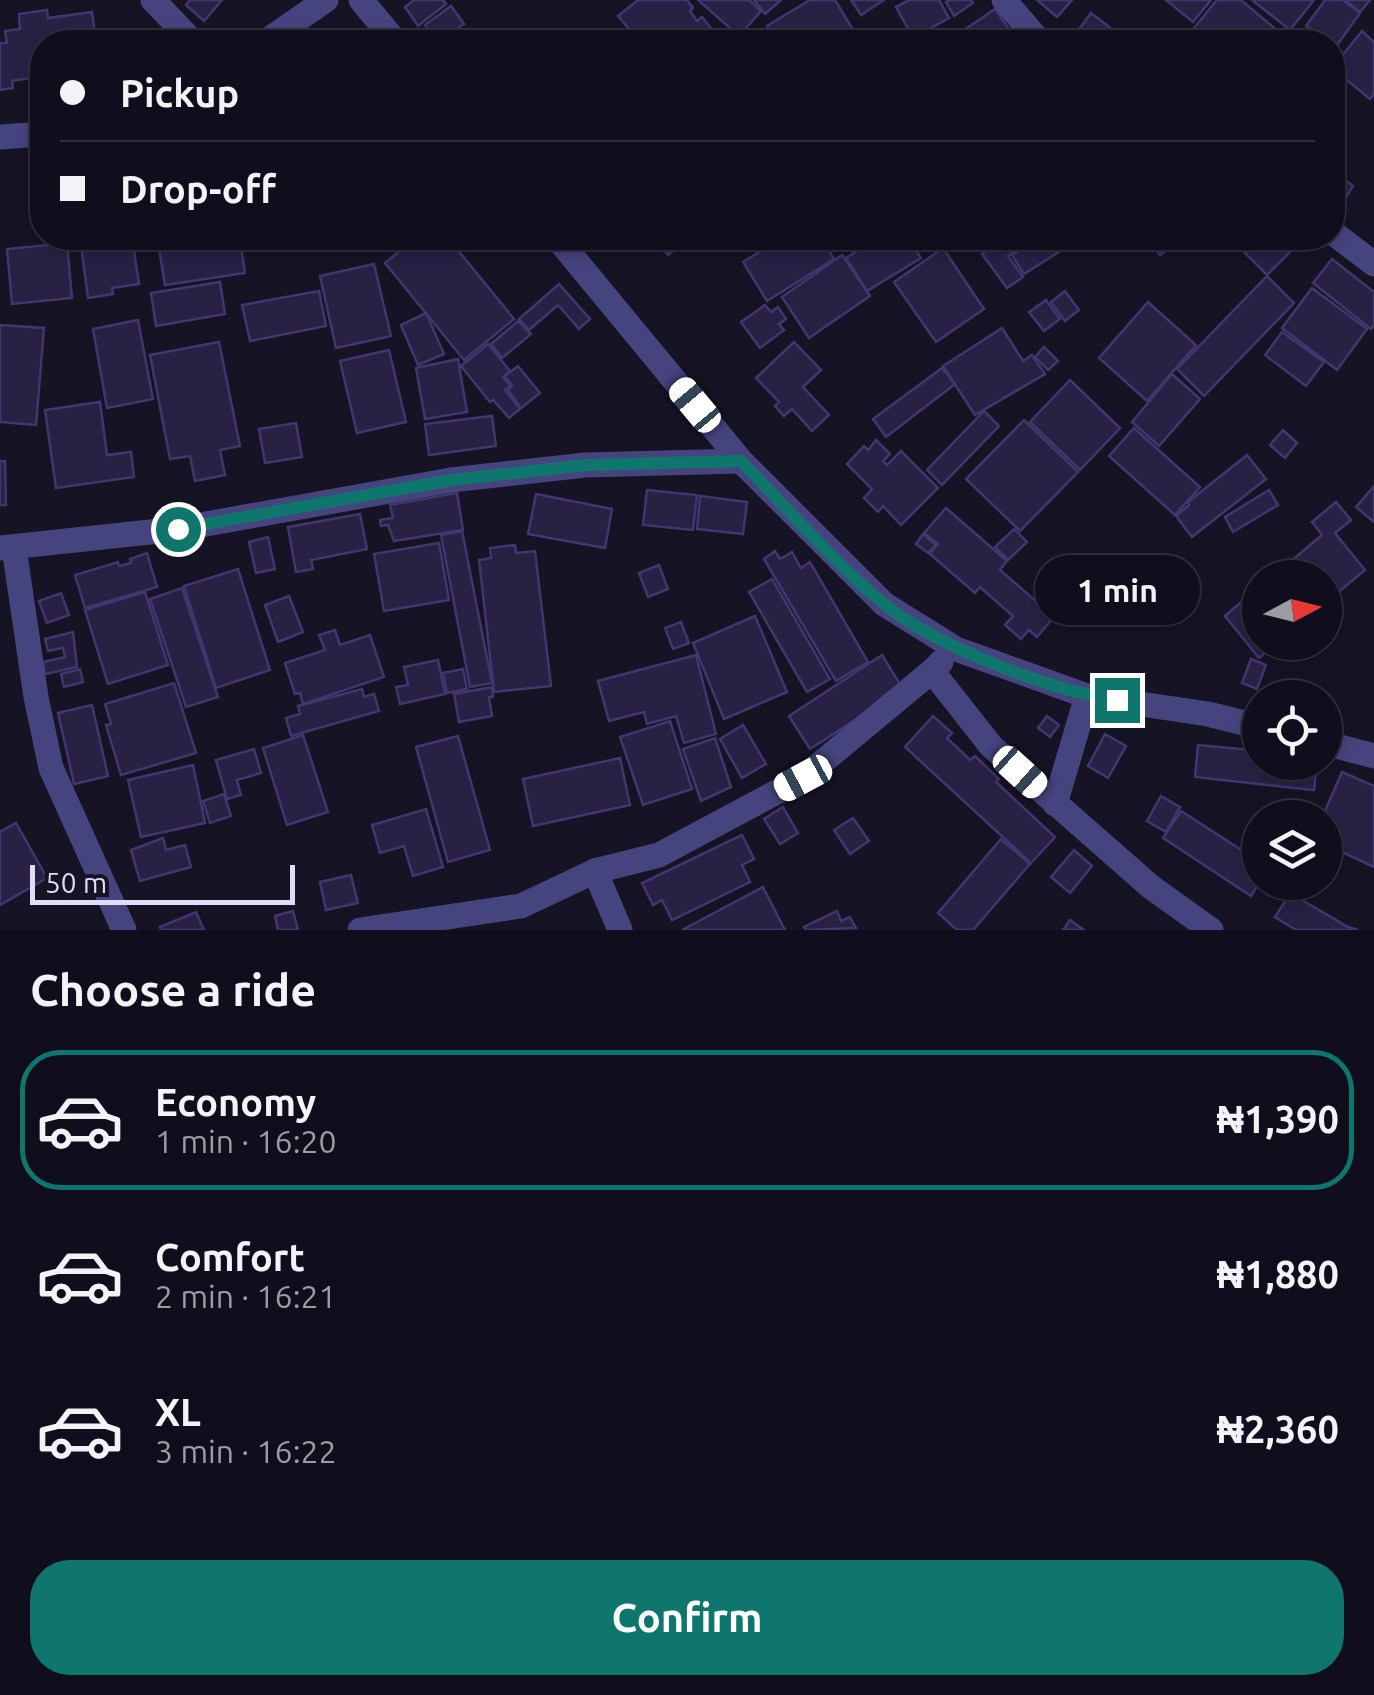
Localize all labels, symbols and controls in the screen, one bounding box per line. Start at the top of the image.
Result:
text: Pickup [120,72,239,114]
text: Drop-off [120,168,276,210]
car [664,372,726,438]
route start [156,507,201,552]
callout: 1 min [1034,555,1200,625]
north arrow [1242,560,1342,660]
map controls [1242,560,1342,900]
text: 1 min [1077,572,1158,608]
route end [1095,678,1140,723]
button: locate [1242,680,1342,780]
car [988,741,1052,803]
car [769,751,837,805]
button: layers [1242,800,1342,900]
scale bar [30,860,295,904]
text: 50 m [45,867,107,898]
text: Choose a ride [30,964,316,1015]
icon: car [35,1075,125,1165]
text: Economy [155,1081,316,1123]
text: ₦1,390 [1216,1098,1339,1140]
text: 1 min · 16:20 [155,1123,337,1159]
icon: car [35,1230,125,1320]
text: Comfort [155,1236,305,1278]
text: ₦1,880 [1216,1253,1339,1295]
text: 2 min · 16:21 [155,1278,337,1314]
icon: car [35,1385,125,1475]
text: XL [155,1391,201,1433]
text: ₦2,360 [1216,1408,1339,1450]
text: 3 min · 16:22 [155,1433,337,1469]
button: Confirm [30,1560,1344,1675]

